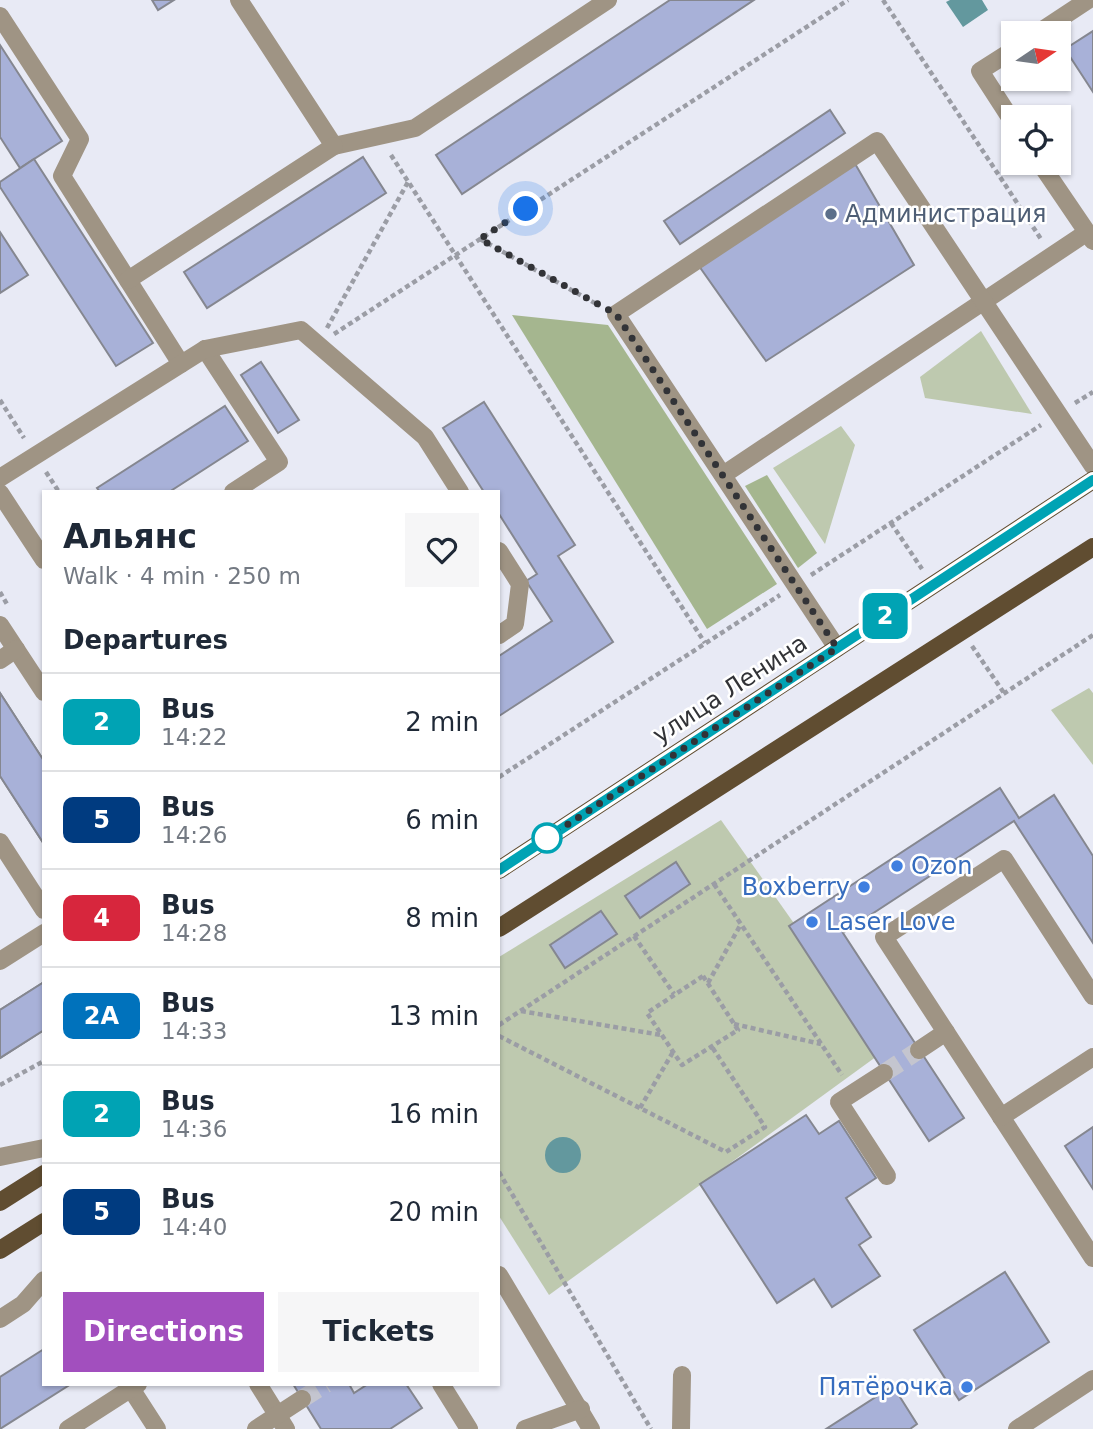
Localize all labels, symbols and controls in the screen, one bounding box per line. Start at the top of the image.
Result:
north arrow [1001,21,1071,91]
map controls [1001,21,1071,175]
button: locate [1001,105,1071,175]
your location [508,191,543,226]
place label: Администрация [845,200,1047,228]
marker: Администрация [823,206,839,222]
button: heart [405,513,479,587]
text: Альянс [63,517,197,556]
text: Walk · 4 min · 250 m [63,563,301,589]
line badge: 2 [862,593,908,639]
text: 2 [877,602,893,630]
text: Departures [63,625,228,655]
street label: улица Ленина [648,629,812,749]
text: Bus [161,694,215,724]
text: 2 min [405,707,479,737]
text: 2 [93,708,110,736]
text: 14:22 [161,724,227,750]
text: Bus [161,792,215,822]
text: 6 min [405,805,479,835]
text: 5 [93,806,110,834]
text: 14:26 [161,822,227,848]
unlabelled marker [532,823,562,853]
place label: Ozon [911,852,972,880]
marker: Ozon [889,858,905,874]
place label: Boxberry [742,873,850,901]
marker: Boxberry [856,879,872,895]
text: Bus [161,890,215,920]
text: 8 min [405,903,479,933]
text: 4 [93,904,110,932]
place label: Laser Love [826,908,955,936]
marker: Laser Love [804,914,820,930]
text: 14:28 [161,920,227,946]
text: Bus [161,988,215,1018]
text: 13 min [389,1001,479,1031]
text: 2А [84,1002,119,1030]
text: 14:33 [161,1018,227,1044]
text: Bus [161,1086,215,1116]
text: 16 min [389,1099,479,1129]
text: 2 [93,1100,110,1128]
text: 14:36 [161,1116,227,1142]
text: Bus [161,1184,215,1214]
text: 20 min [389,1197,479,1227]
text: 5 [93,1198,110,1226]
text: 14:40 [161,1214,227,1240]
button: Directions [63,1292,264,1372]
button: Tickets [278,1292,479,1372]
place label: Пятёрочка [818,1373,953,1401]
marker: Пятёрочка [959,1379,975,1395]

